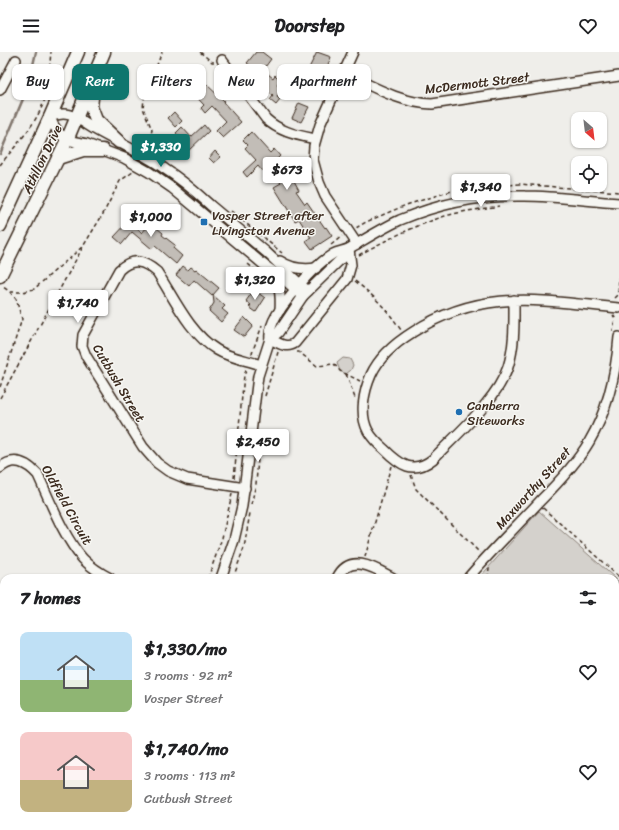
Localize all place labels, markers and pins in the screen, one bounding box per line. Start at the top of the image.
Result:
pin: $1,330 [128,134,194,168]
pin: $673 [263,157,311,191]
pin: $1,340 [448,174,514,208]
pin: $1,000 [118,204,184,238]
place label: Vosper Street after Livingston Avenue [212,204,324,242]
marker: Vosper Street after Livingston Avenue [199,217,209,227]
pin: $1,320 [222,267,288,301]
pin: $1,740 [45,290,111,324]
place label: Canberra Siteworks [467,394,525,432]
marker: Canberra Siteworks [454,407,464,417]
pin: $2,450 [225,429,291,463]

